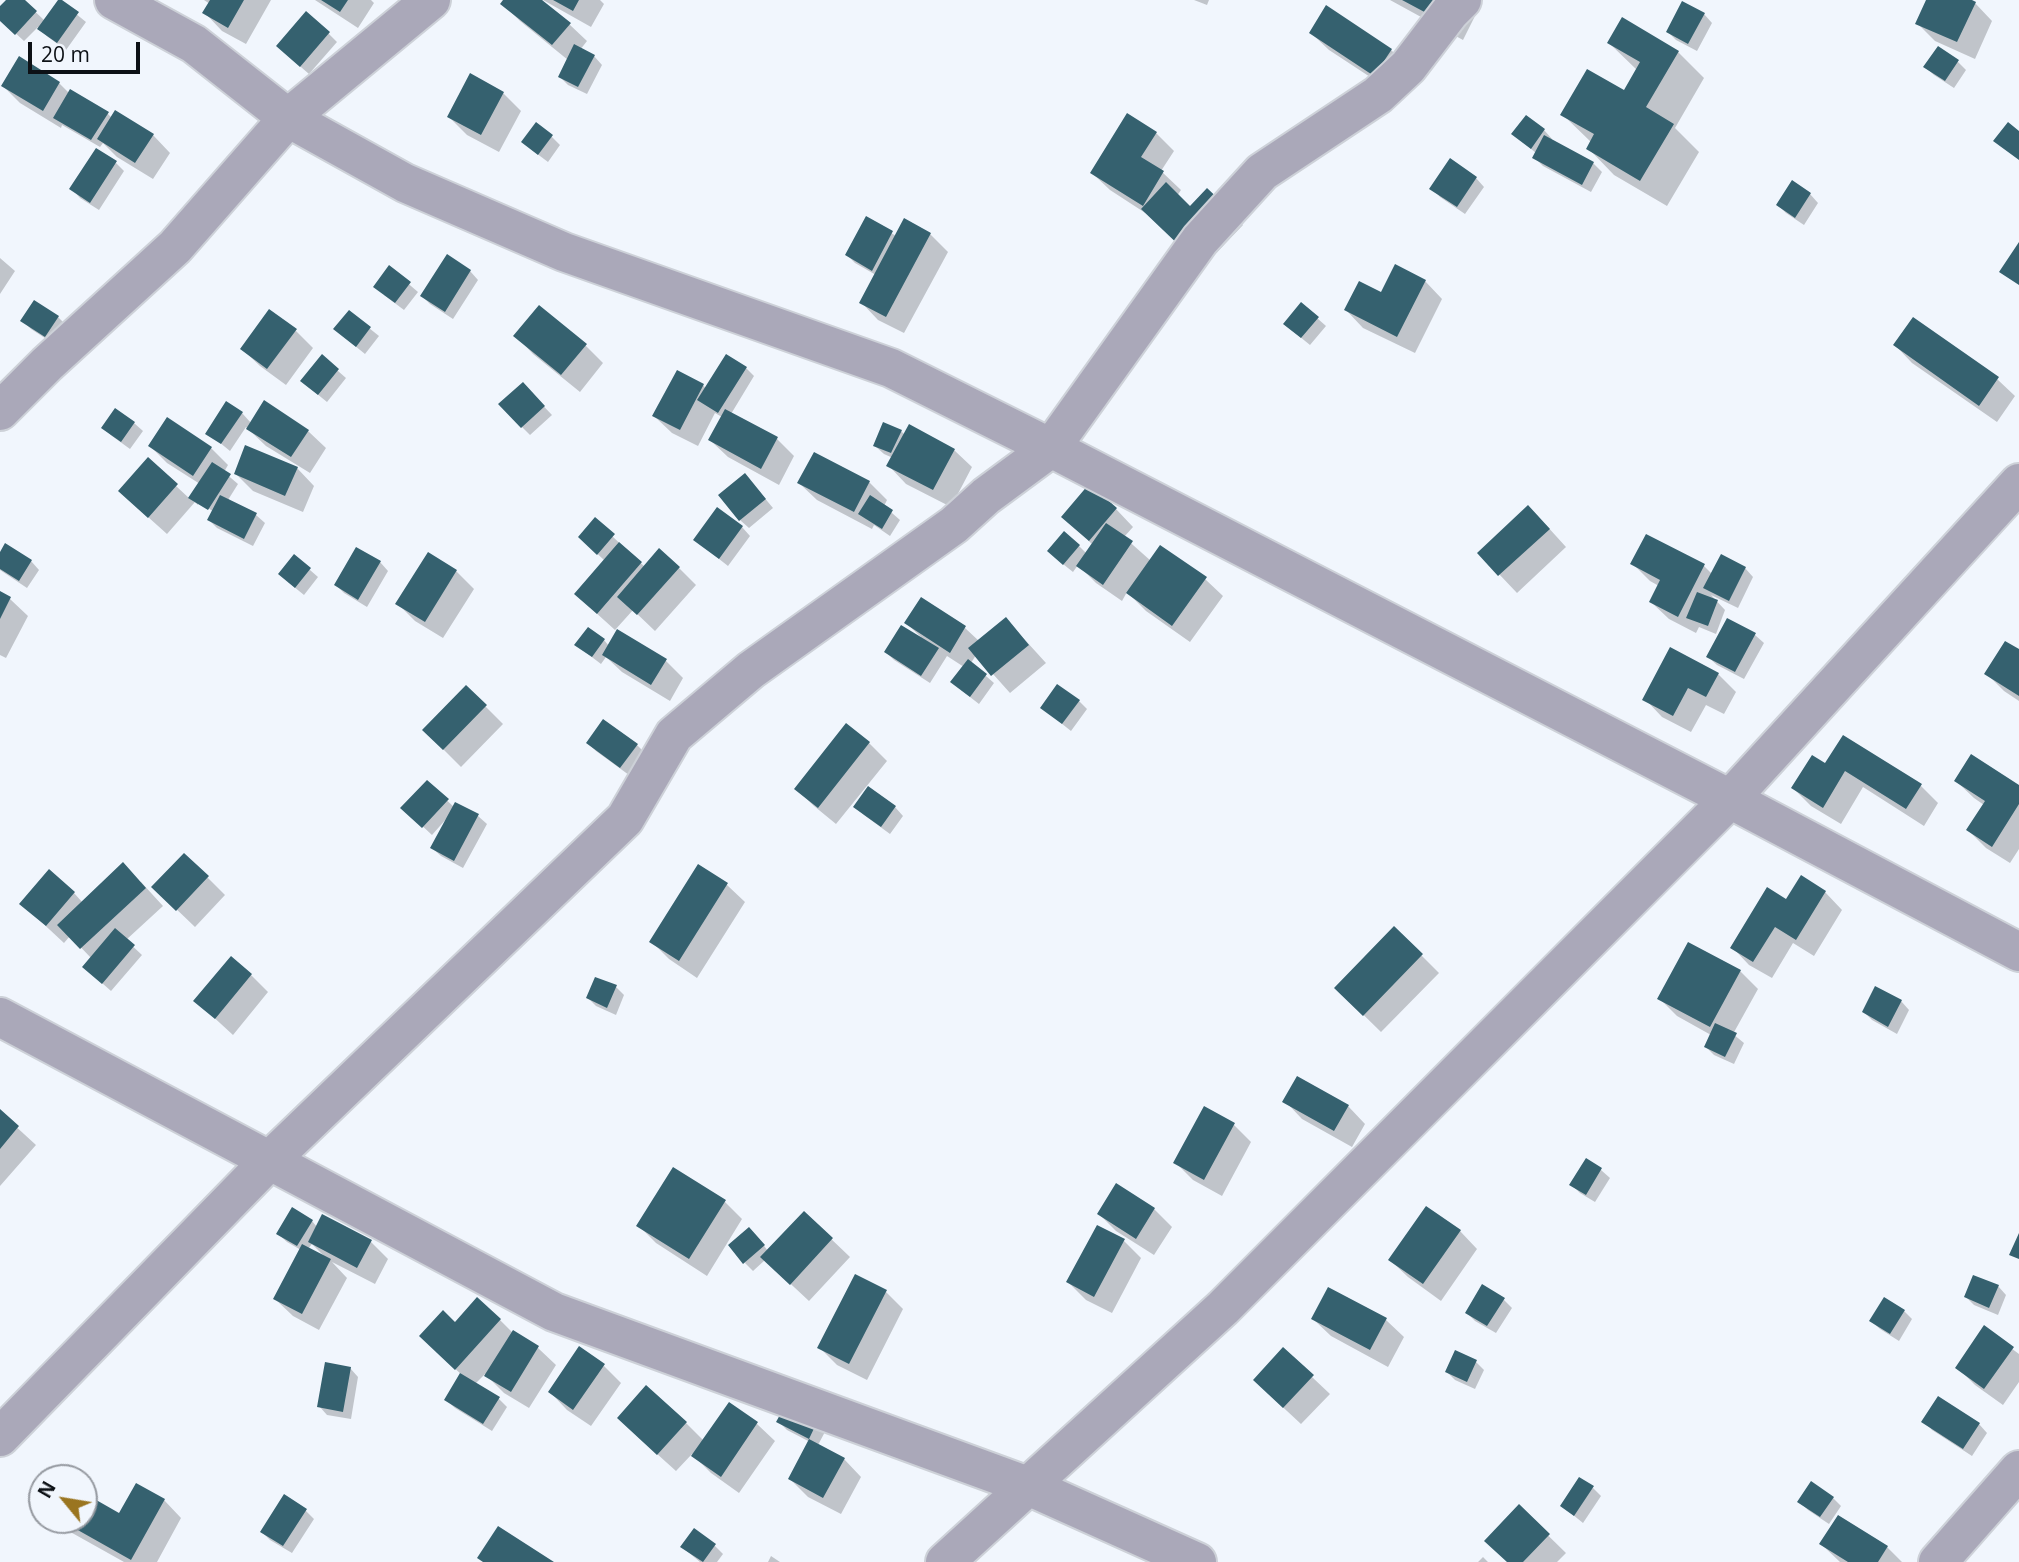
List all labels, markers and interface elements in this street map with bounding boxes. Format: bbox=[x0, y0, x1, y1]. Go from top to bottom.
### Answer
scale bar bbox=[32, 28, 144, 72]
text: 20 m bbox=[41, 40, 90, 68]
north arrow bbox=[28, 1464, 98, 1534]
text: N bbox=[31, 1476, 62, 1503]

